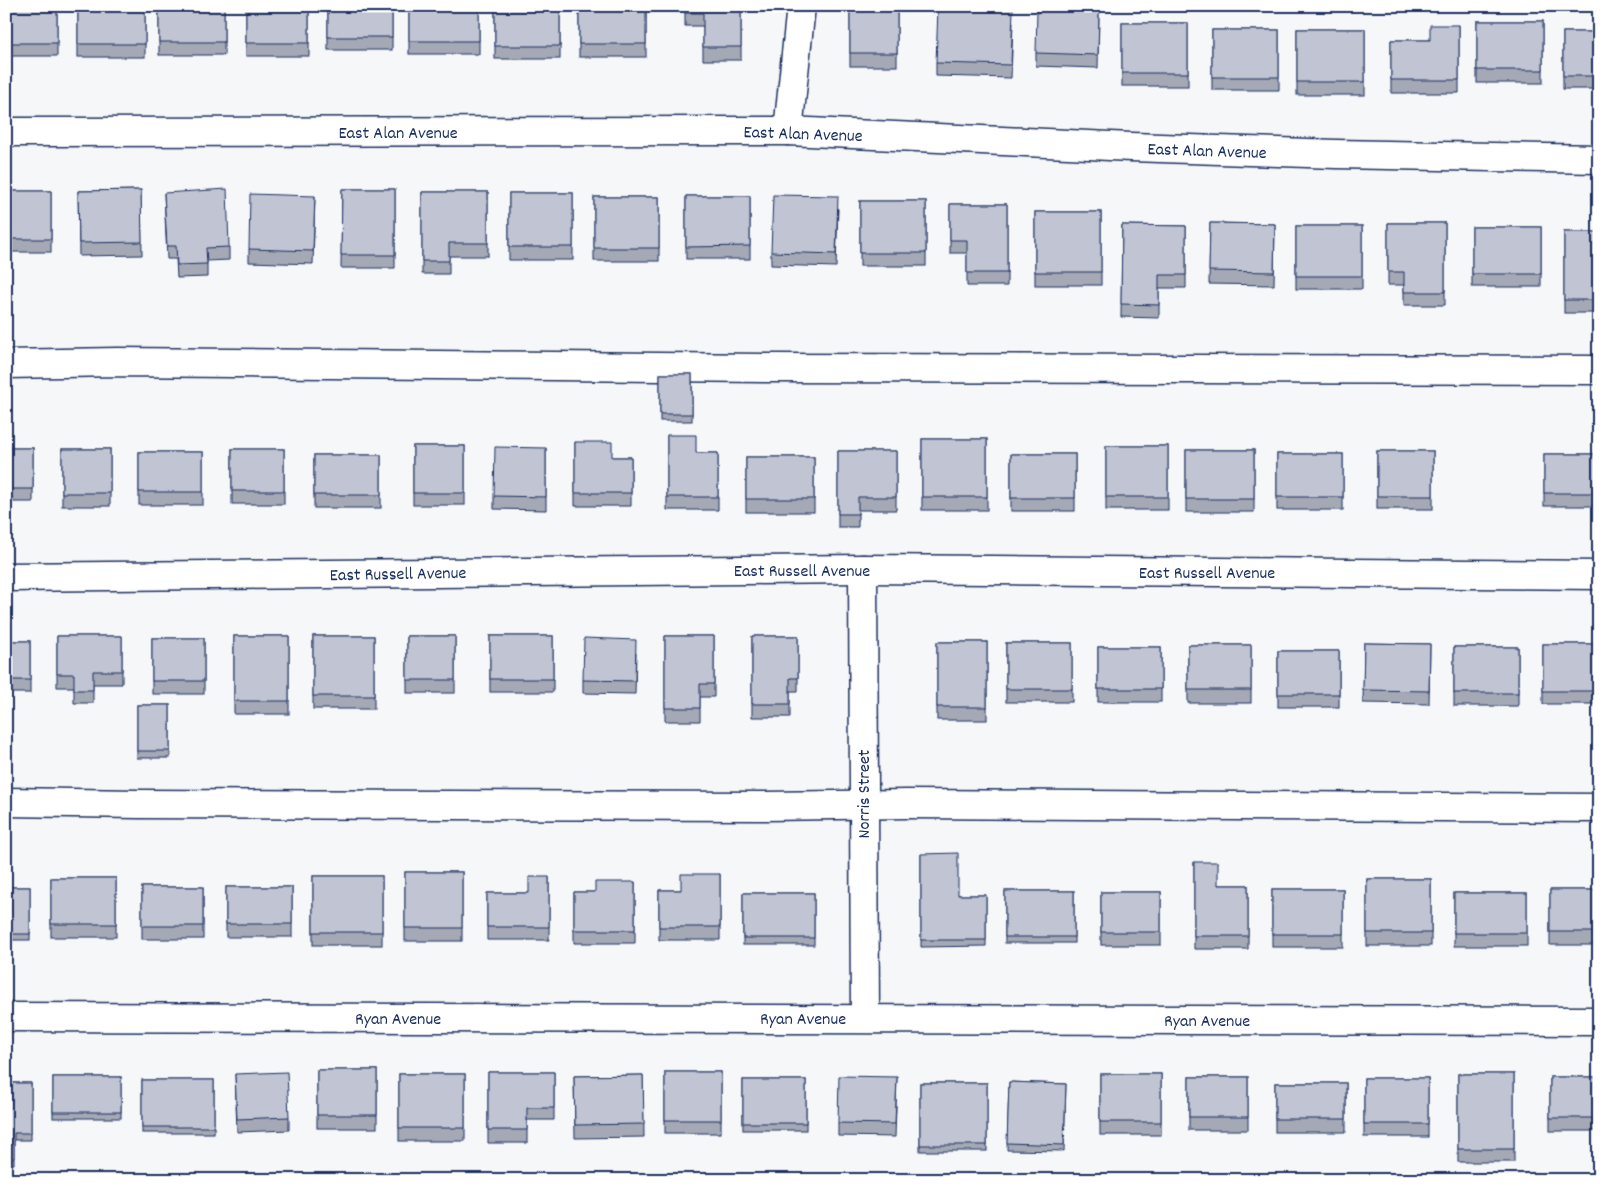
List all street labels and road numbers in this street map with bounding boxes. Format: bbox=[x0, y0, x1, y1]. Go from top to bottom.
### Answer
street label: East Alan Avenue bbox=[743, 121, 863, 150]
street label: East Alan Avenue bbox=[338, 122, 458, 147]
street label: East Alan Avenue bbox=[1147, 138, 1267, 167]
street label: East Russell Avenue bbox=[734, 560, 870, 585]
street label: East Russell Avenue bbox=[330, 562, 467, 589]
street label: East Russell Avenue bbox=[1139, 562, 1275, 587]
street label: Norris Street bbox=[853, 749, 878, 839]
street label: Ryan Avenue bbox=[355, 1008, 441, 1033]
street label: Ryan Avenue bbox=[760, 1008, 846, 1033]
street label: Ryan Avenue bbox=[1164, 1010, 1250, 1035]

